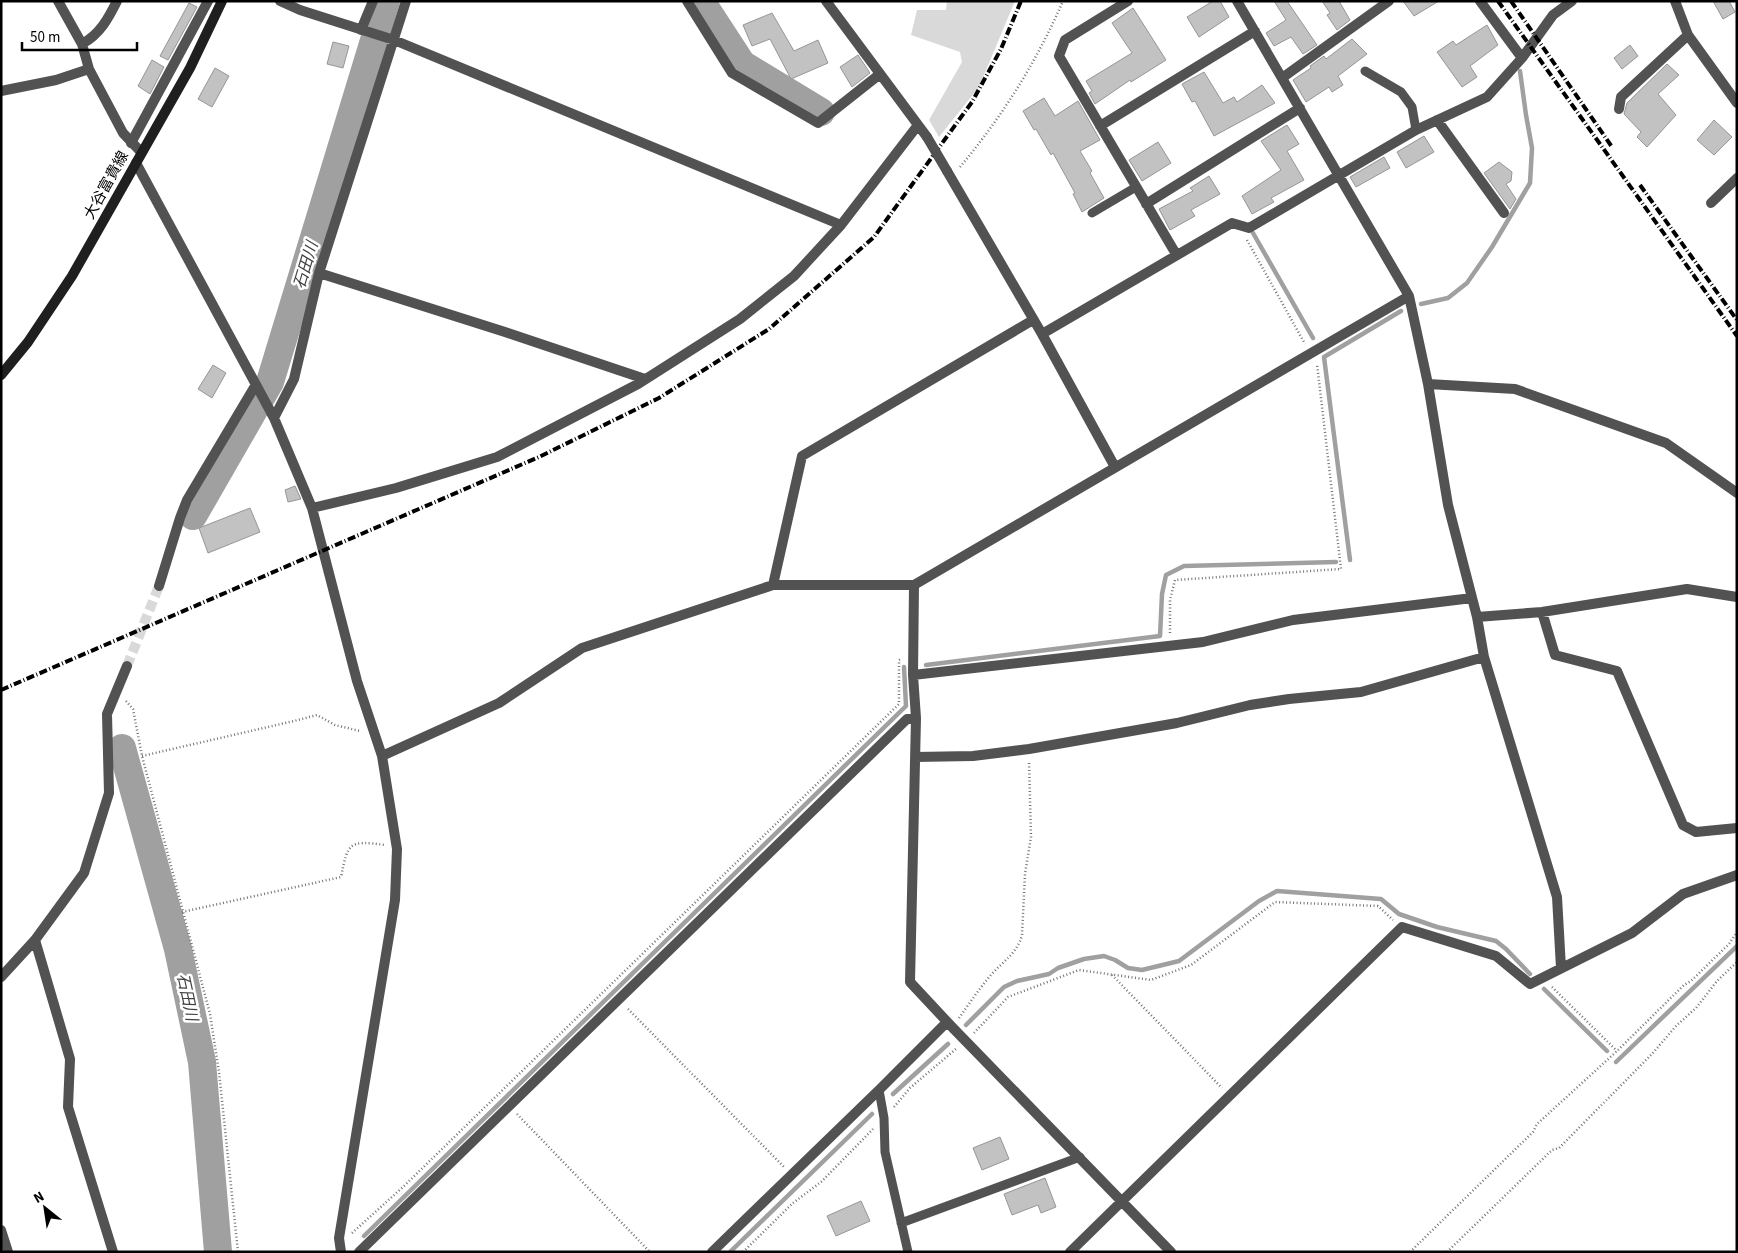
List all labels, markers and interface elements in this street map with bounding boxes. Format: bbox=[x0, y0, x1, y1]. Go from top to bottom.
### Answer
scale bar bbox=[22, 20, 138, 52]
text: 50 m bbox=[30, 27, 60, 48]
street label: 大谷富貴線 bbox=[79, 147, 134, 223]
water label: 石田川 bbox=[288, 237, 324, 291]
water label: 石田川 bbox=[171, 971, 203, 1025]
north arrow bbox=[20, 1183, 70, 1233]
text: N bbox=[30, 1187, 48, 1209]

